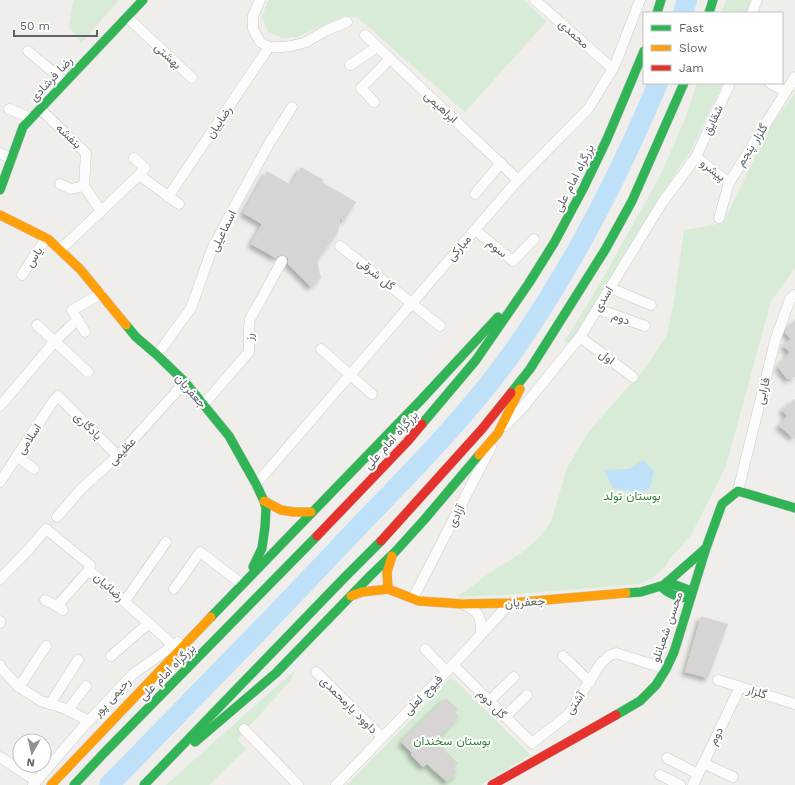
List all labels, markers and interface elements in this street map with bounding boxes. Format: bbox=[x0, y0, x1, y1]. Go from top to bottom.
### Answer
scale bar bbox=[14, 12, 97, 38]
legend bbox=[643, 12, 783, 84]
street label: محمدی bbox=[555, 17, 592, 52]
text: 50 m bbox=[20, 19, 50, 33]
text: Fast bbox=[679, 21, 704, 35]
street label: بهشتی bbox=[151, 40, 184, 73]
text: Slow bbox=[679, 41, 707, 55]
street label: رضا فرشادی bbox=[27, 54, 76, 105]
text: Jam bbox=[679, 61, 704, 75]
street label: ابراهیمی bbox=[421, 88, 461, 127]
street label: رضاییان bbox=[203, 103, 236, 141]
street label: شقایق bbox=[700, 103, 727, 138]
street label: بنفشه bbox=[53, 121, 85, 151]
street label: گلزار پنجم bbox=[733, 121, 771, 169]
street label: بزرگراه امام علی bbox=[551, 142, 598, 215]
street label: پیشرو bbox=[697, 156, 729, 185]
street label: اسماعیلی bbox=[207, 208, 240, 254]
street label: مبارکی bbox=[444, 232, 475, 264]
street label: سوم bbox=[483, 236, 510, 261]
street label: یاس bbox=[22, 244, 47, 270]
street label: گل شرقی bbox=[354, 255, 398, 294]
street label: اسدی bbox=[590, 284, 617, 315]
street label: دوم bbox=[610, 308, 632, 329]
street label: رز bbox=[242, 333, 257, 342]
street label: اول bbox=[596, 347, 618, 368]
street label: جعفریان bbox=[172, 371, 210, 412]
street label: فارابی bbox=[753, 376, 774, 406]
street label: بزرگراه امام علی bbox=[361, 408, 422, 473]
street label: یادگاری bbox=[70, 409, 105, 444]
street label: اسلامی bbox=[14, 421, 45, 458]
street label: عظیمی bbox=[105, 434, 140, 469]
park label: بوستان تولد bbox=[603, 489, 661, 504]
street label: آزادی bbox=[445, 501, 469, 530]
street label: رضائیان bbox=[90, 570, 127, 605]
street label: محسن شعبانلو bbox=[648, 590, 687, 664]
street label: جعفریان bbox=[504, 594, 546, 611]
street label: بزرگراه امام علی bbox=[136, 641, 199, 704]
street label: فیوج لعلی bbox=[401, 672, 447, 719]
street label: داوود یارمحمدی bbox=[317, 673, 381, 737]
street label: رحیمی پور bbox=[90, 675, 134, 721]
street label: گلزار bbox=[744, 682, 769, 703]
street label: گل دوم bbox=[474, 686, 510, 722]
street label: آشتی bbox=[562, 688, 589, 718]
street label: دوم bbox=[706, 725, 727, 748]
north arrow bbox=[12, 733, 52, 773]
park label: بوستان سخندان bbox=[413, 734, 491, 749]
text: N bbox=[26, 755, 36, 769]

